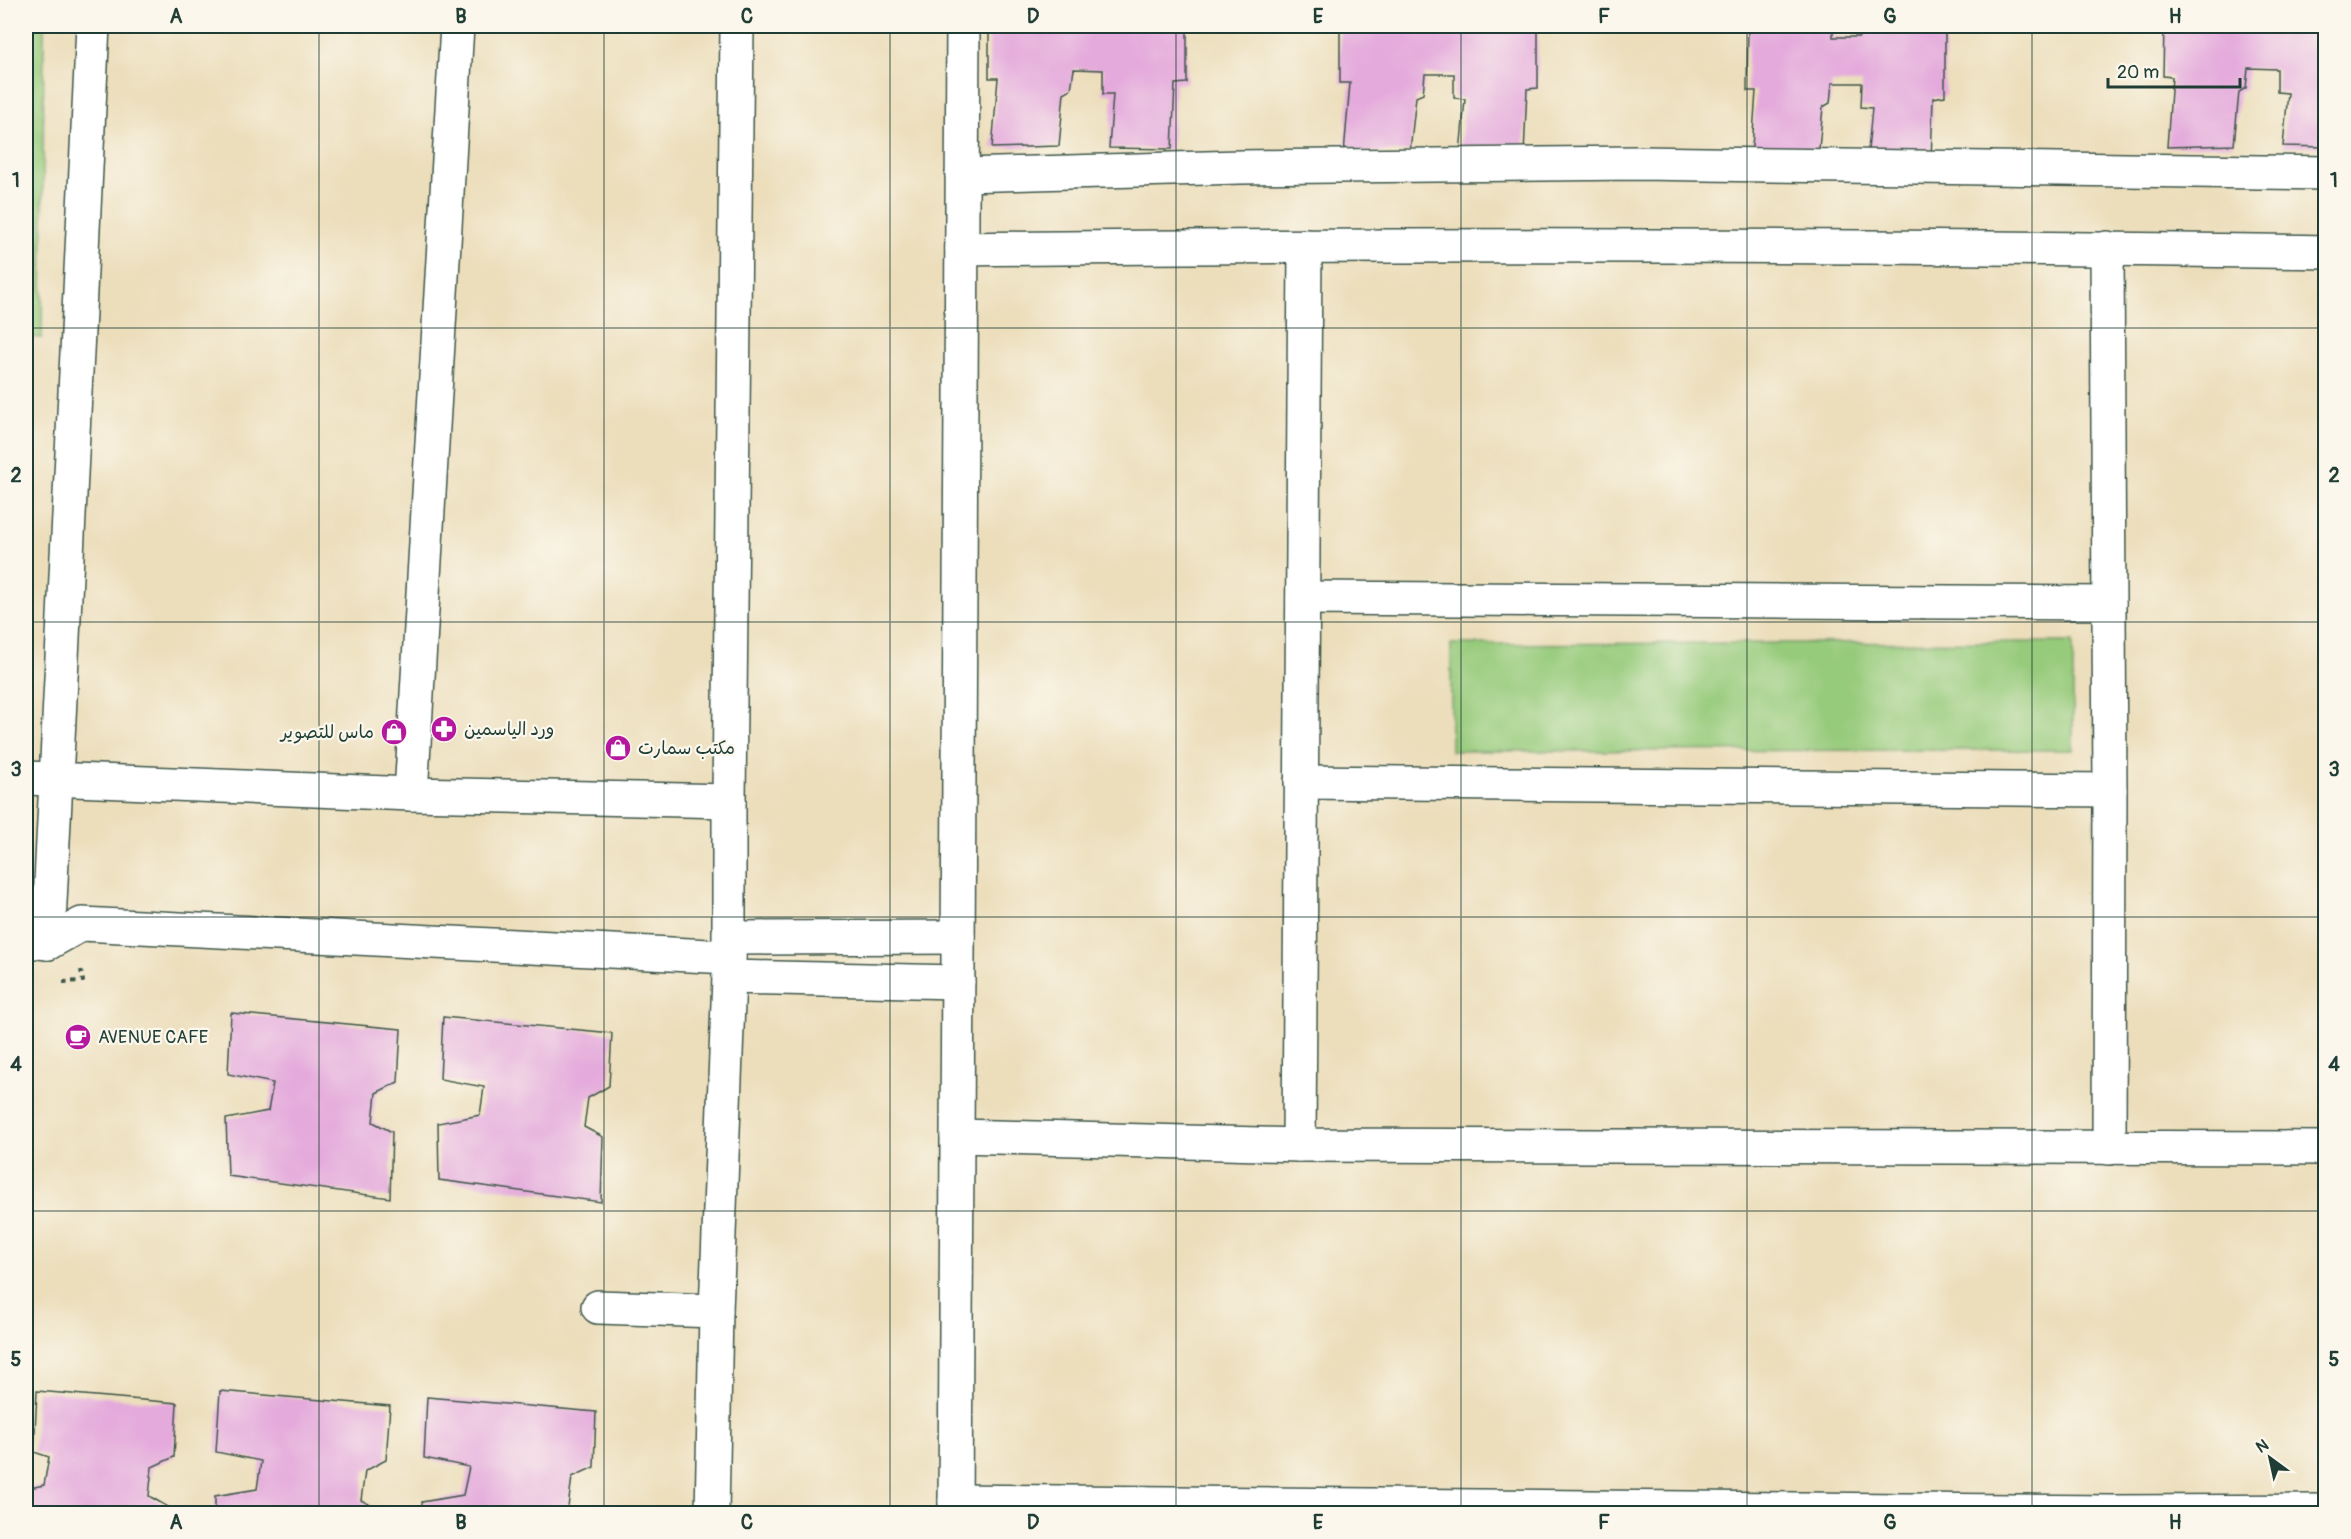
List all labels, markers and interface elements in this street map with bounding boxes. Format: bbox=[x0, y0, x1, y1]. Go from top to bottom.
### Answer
text: A bbox=[170, 4, 183, 29]
text: B bbox=[455, 4, 467, 29]
text: C bbox=[741, 4, 753, 29]
text: D bbox=[1027, 4, 1040, 29]
text: E bbox=[1313, 4, 1324, 29]
text: F bbox=[1598, 4, 1610, 29]
text: G bbox=[1883, 4, 1897, 29]
text: H bbox=[2169, 4, 2182, 29]
scale bar bbox=[2108, 51, 2240, 89]
text: 20 m bbox=[2117, 61, 2159, 84]
text: 1 bbox=[12, 168, 20, 193]
text: 1 bbox=[2330, 168, 2338, 193]
text: 2 bbox=[10, 463, 22, 488]
text: 2 bbox=[2328, 463, 2340, 488]
pharmacy icon: ورد الياسمين bbox=[429, 714, 459, 744]
shop icon: ماس للتصوير bbox=[379, 717, 409, 747]
place label: ورد الياسمين bbox=[464, 718, 554, 741]
place label: ماس للتصوير bbox=[279, 721, 374, 744]
shop icon: مكتب سمارت bbox=[603, 733, 633, 763]
place label: مكتب سمارت bbox=[638, 737, 735, 760]
text: 3 bbox=[10, 757, 22, 782]
text: 3 bbox=[2328, 757, 2340, 782]
cafe icon: AVENUE CAFE bbox=[63, 1022, 93, 1052]
place label: AVENUE CAFE bbox=[98, 1026, 208, 1049]
text: 4 bbox=[10, 1052, 22, 1077]
text: 4 bbox=[2328, 1052, 2340, 1077]
text: 5 bbox=[11, 1347, 22, 1372]
text: 5 bbox=[2329, 1347, 2340, 1372]
north arrow bbox=[2240, 1428, 2300, 1488]
text: N bbox=[2252, 1435, 2273, 1458]
text: A bbox=[170, 1510, 183, 1535]
text: B bbox=[455, 1510, 467, 1535]
text: C bbox=[741, 1510, 753, 1535]
text: D bbox=[1027, 1510, 1040, 1535]
text: E bbox=[1313, 1510, 1324, 1535]
text: F bbox=[1598, 1510, 1610, 1535]
text: G bbox=[1883, 1510, 1897, 1535]
text: H bbox=[2169, 1510, 2182, 1535]

